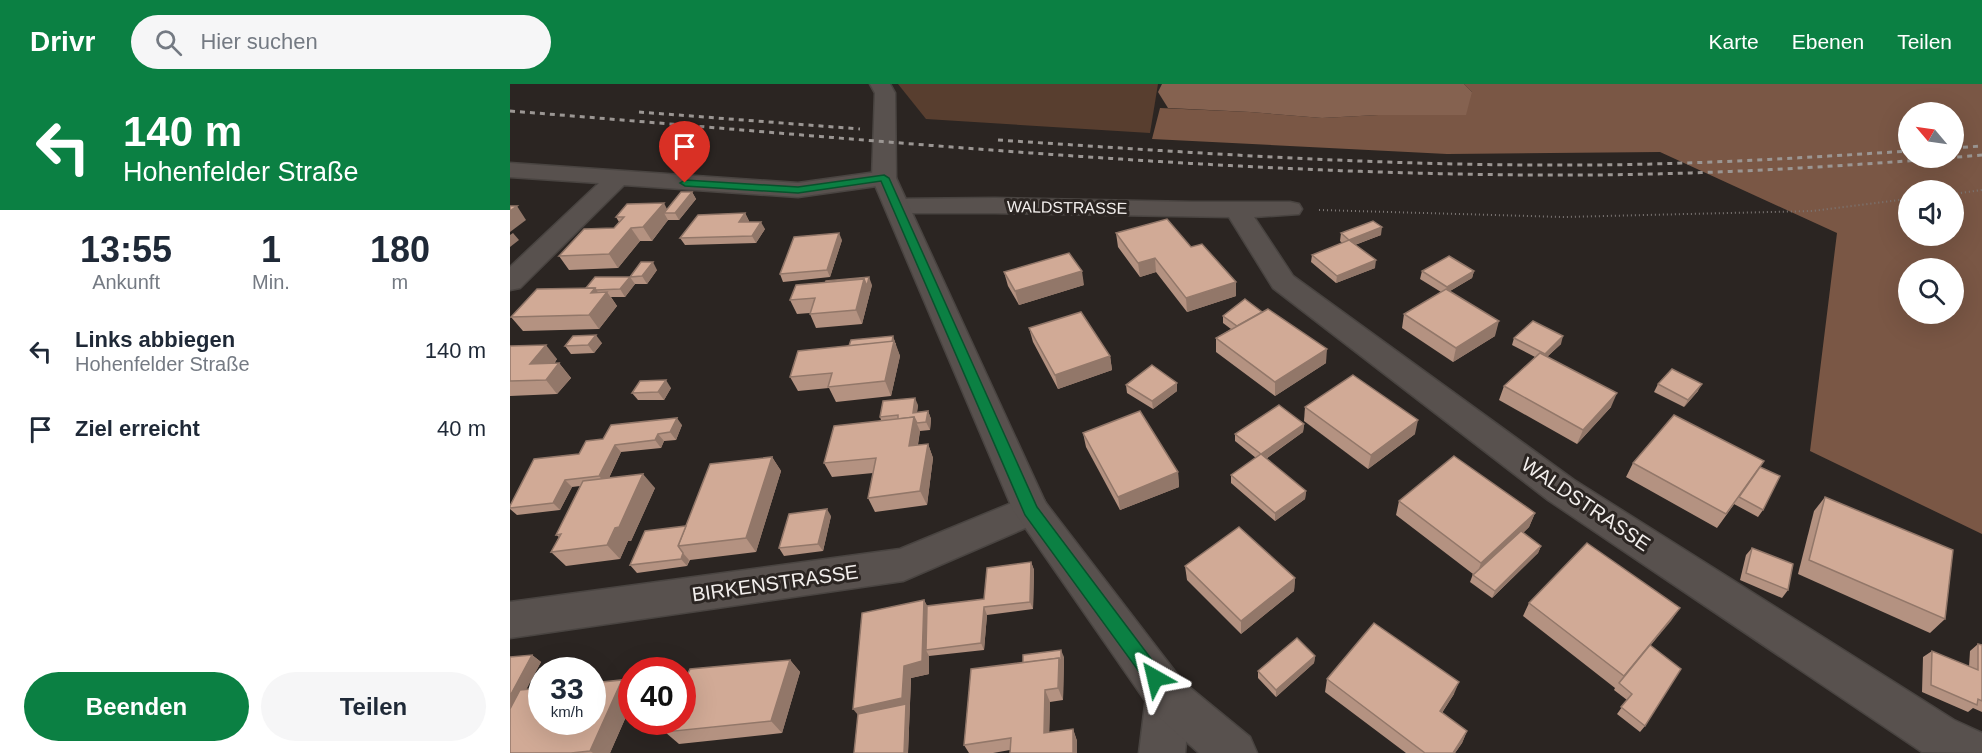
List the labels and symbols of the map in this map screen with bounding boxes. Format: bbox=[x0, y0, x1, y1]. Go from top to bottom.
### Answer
north arrow bbox=[1898, 102, 1964, 168]
pin bbox=[659, 121, 710, 183]
street label: WALDSTRASSE bbox=[1007, 198, 1127, 217]
street label: WALDSTRASSE bbox=[1518, 453, 1654, 555]
street label: BIRKENSTRASSE bbox=[690, 560, 860, 606]
position arrow bbox=[1123, 646, 1187, 710]
speed limit sign: 40 bbox=[618, 657, 696, 735]

